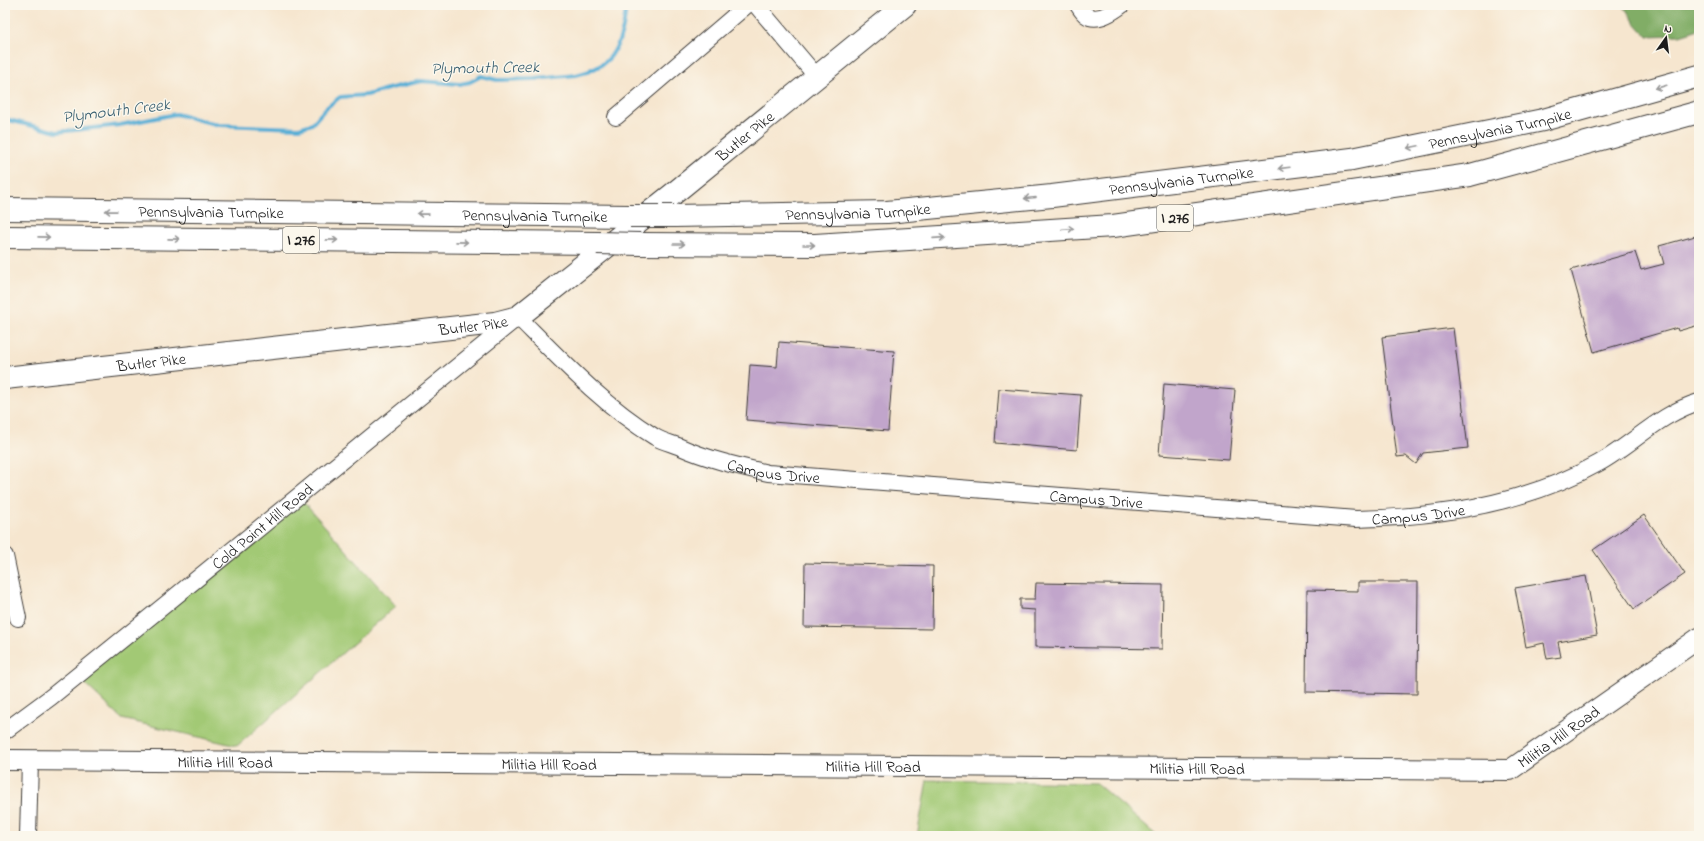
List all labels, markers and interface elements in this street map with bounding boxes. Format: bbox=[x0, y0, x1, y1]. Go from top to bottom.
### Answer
north arrow bbox=[1646, 18, 1686, 58]
text: N bbox=[1663, 21, 1674, 38]
water label: Plymouth Creek bbox=[431, 55, 541, 83]
one-way arrow bbox=[1655, 84, 1668, 91]
water label: Plymouth Creek bbox=[61, 92, 173, 131]
street label: Pennsylvania Turnpike bbox=[1427, 102, 1575, 157]
street label: Butler Pike bbox=[711, 106, 781, 169]
one-way arrow bbox=[1407, 143, 1420, 151]
street label: Pennsylvania Turnpike bbox=[1108, 161, 1256, 203]
one-way arrow bbox=[1278, 164, 1291, 171]
one-way arrow bbox=[1024, 195, 1037, 202]
street label: Pennsylvania Turnpike bbox=[785, 198, 933, 228]
street label: Pennsylvania Turnpike bbox=[138, 200, 285, 226]
street label: Pennsylvania Turnpike bbox=[462, 204, 609, 230]
road number: I 276 bbox=[1157, 205, 1193, 231]
one-way arrow bbox=[105, 207, 118, 215]
one-way arrow bbox=[417, 210, 430, 218]
one-way arrow bbox=[1061, 226, 1074, 233]
road number: I 276 bbox=[283, 227, 319, 253]
one-way arrow bbox=[37, 233, 50, 241]
one-way arrow bbox=[932, 234, 945, 241]
one-way arrow bbox=[167, 235, 180, 243]
one-way arrow bbox=[325, 237, 338, 244]
one-way arrow bbox=[455, 238, 468, 246]
one-way arrow bbox=[672, 241, 685, 248]
one-way arrow bbox=[802, 241, 815, 249]
street label: Butler Pike bbox=[436, 310, 512, 343]
street label: Butler Pike bbox=[114, 348, 188, 380]
street label: Campus Drive bbox=[724, 454, 821, 491]
street label: Cold Point Hill Road bbox=[207, 478, 320, 576]
street label: Campus Drive bbox=[1049, 485, 1144, 516]
street label: Campus Drive bbox=[1371, 499, 1468, 532]
street label: Militia Hill Road bbox=[1513, 701, 1606, 775]
street label: Militia Hill Road bbox=[177, 751, 273, 776]
street label: Militia Hill Road bbox=[501, 753, 597, 778]
street label: Militia Hill Road bbox=[825, 755, 921, 780]
street label: Militia Hill Road bbox=[1149, 758, 1245, 782]

